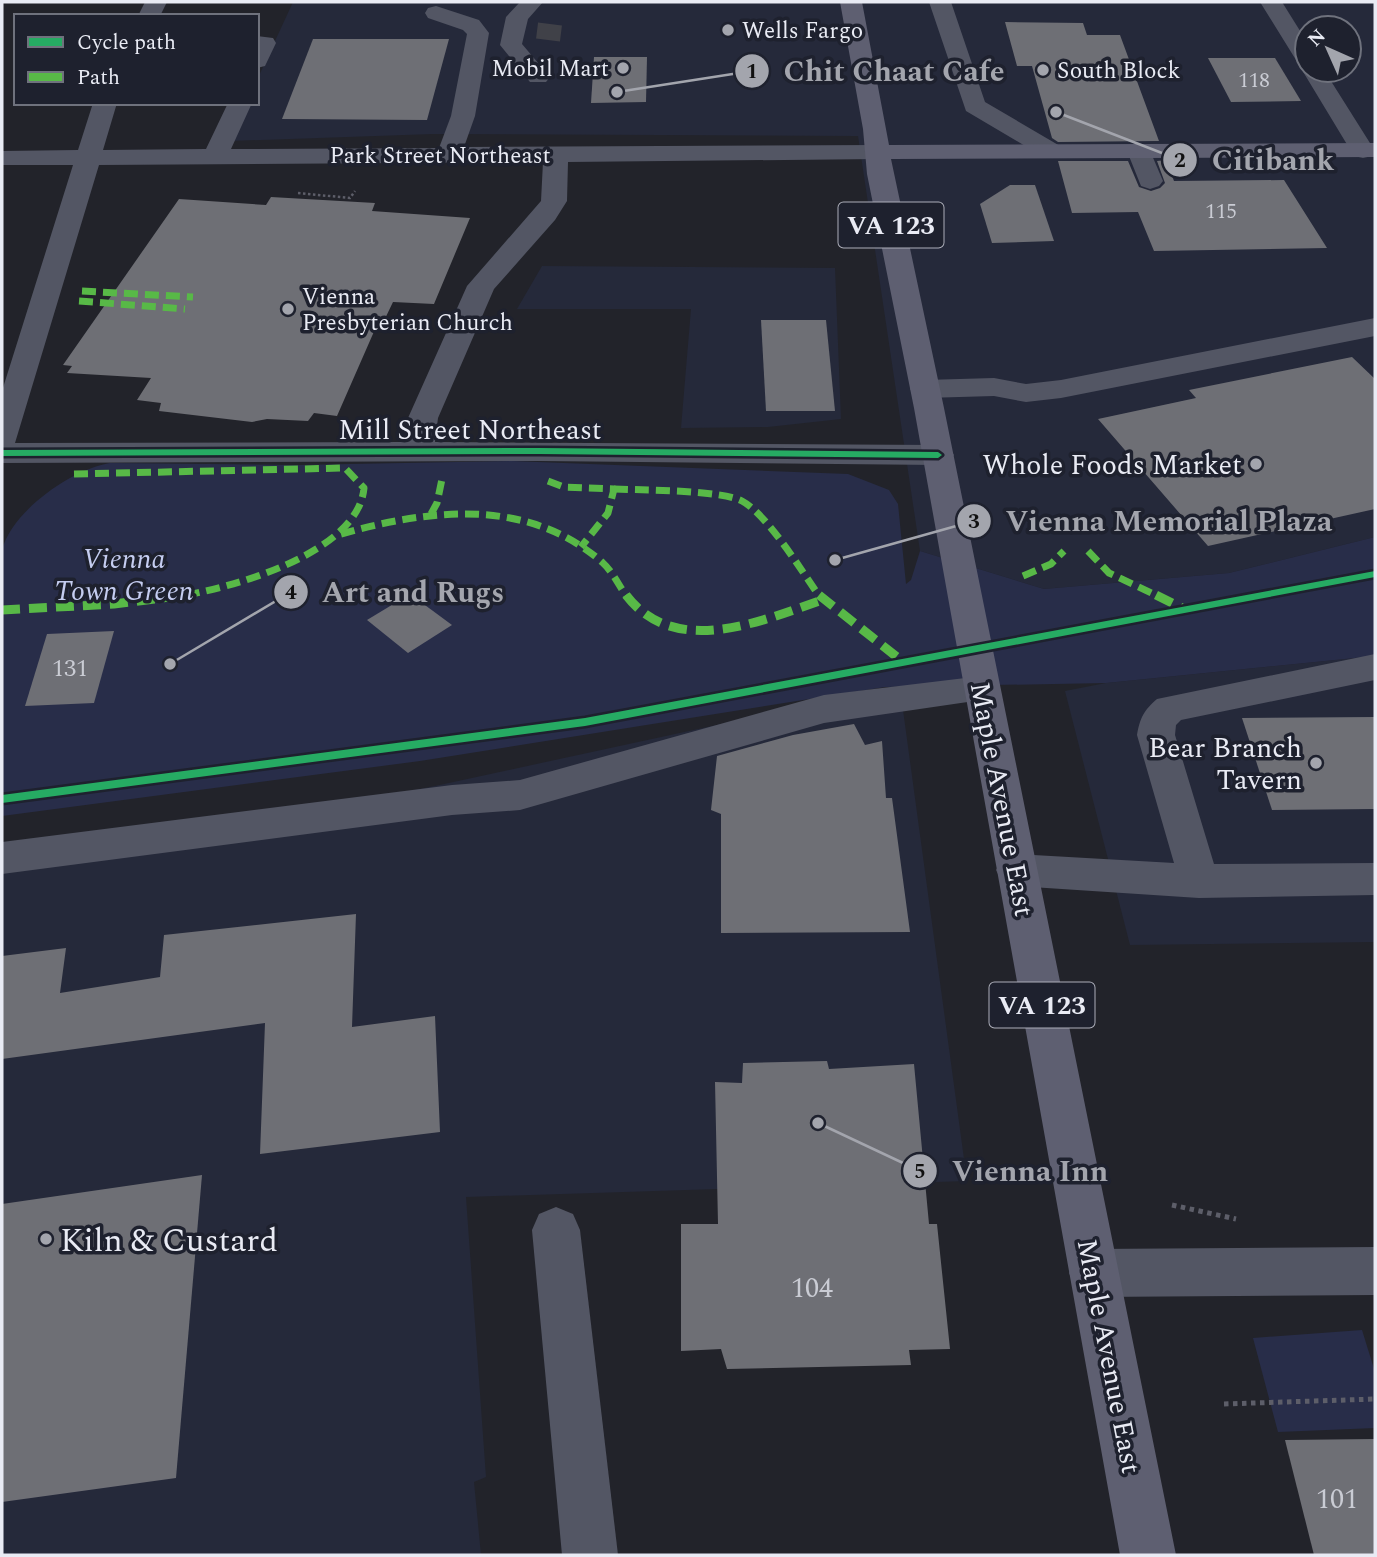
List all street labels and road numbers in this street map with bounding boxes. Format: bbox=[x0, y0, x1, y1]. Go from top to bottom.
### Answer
street label: Park Street Northeast bbox=[329, 139, 551, 174]
road number: VA 123 bbox=[838, 202, 944, 248]
street label: Mill Street Northeast bbox=[338, 409, 602, 452]
street label: Maple Avenue East bbox=[958, 678, 1045, 920]
road number: VA 123 bbox=[990, 982, 1094, 1028]
street label: Maple Avenue East bbox=[1065, 1235, 1152, 1477]

